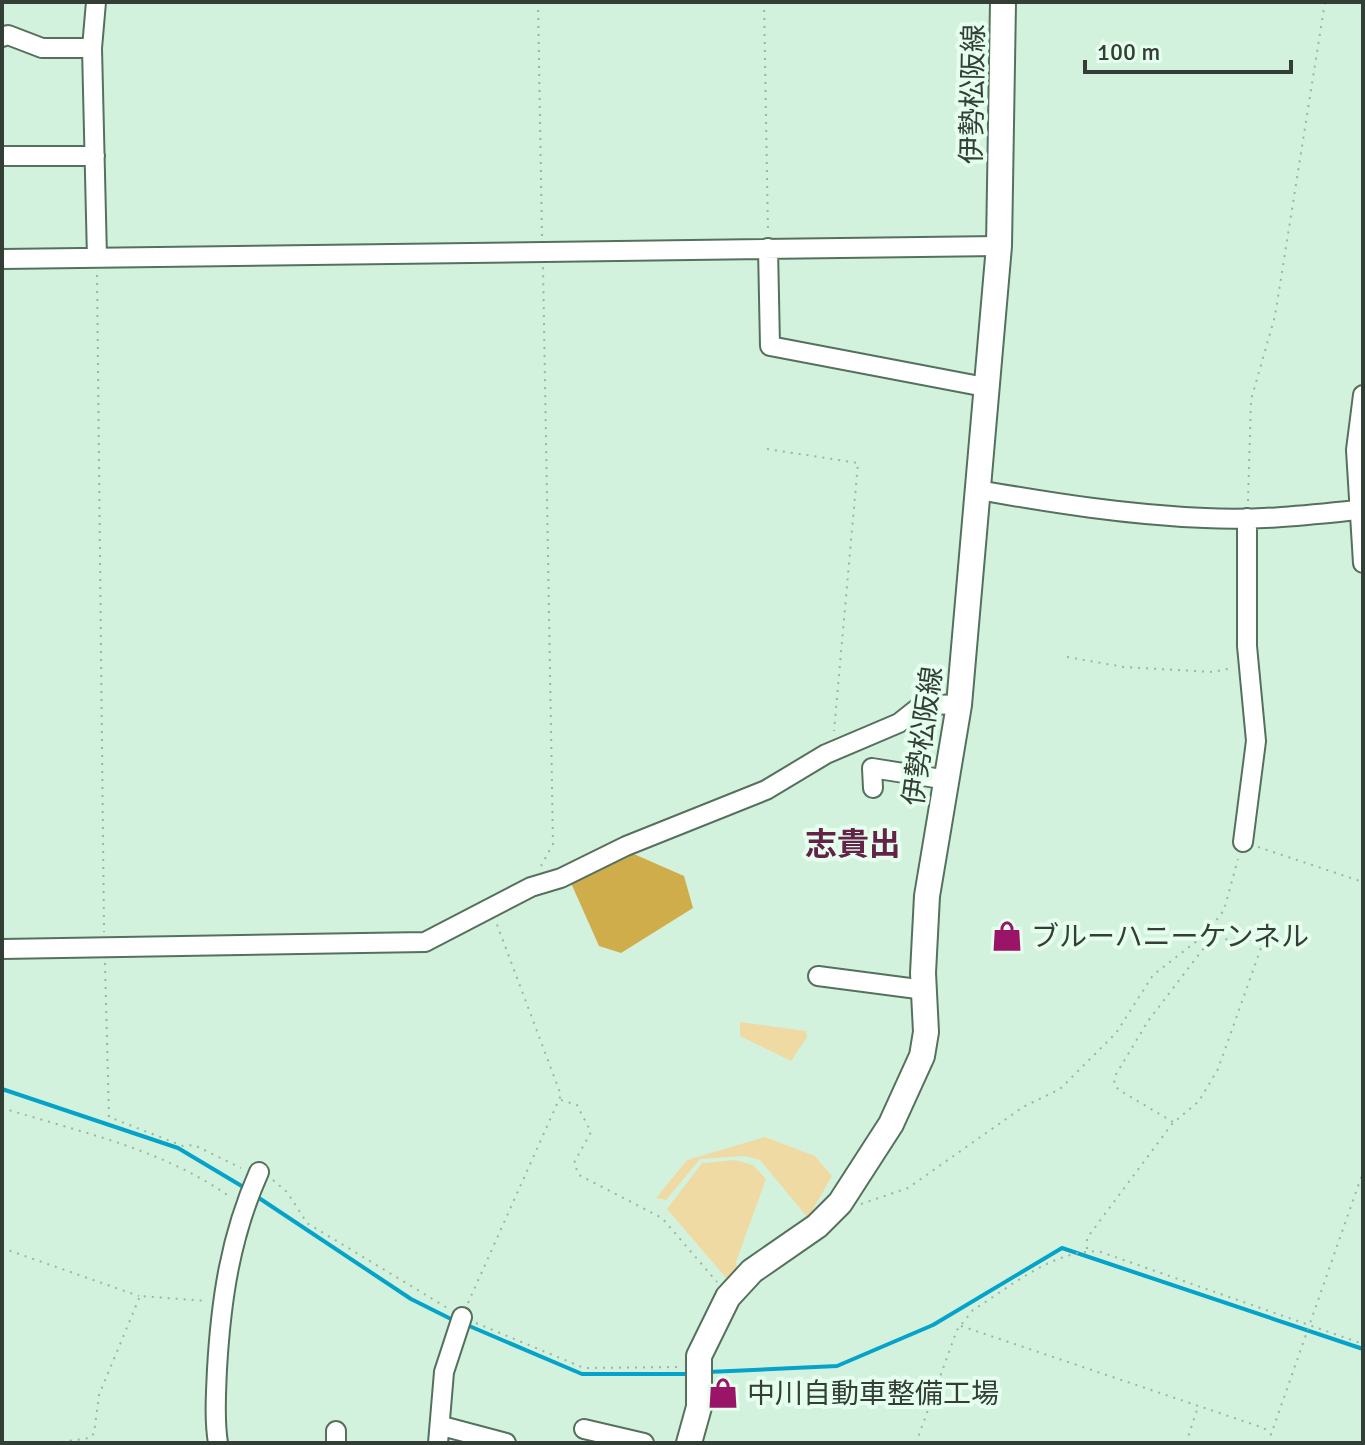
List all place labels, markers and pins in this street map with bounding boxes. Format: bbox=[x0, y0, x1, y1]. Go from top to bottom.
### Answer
shop icon: ブルーハニーケンネル bbox=[990, 919, 1024, 953]
place label: ブルーハニーケンネル bbox=[1031, 920, 1309, 954]
shop icon: 中川自動車整備工場 bbox=[706, 1376, 740, 1410]
place label: 中川自動車整備工場 bbox=[747, 1377, 999, 1411]

